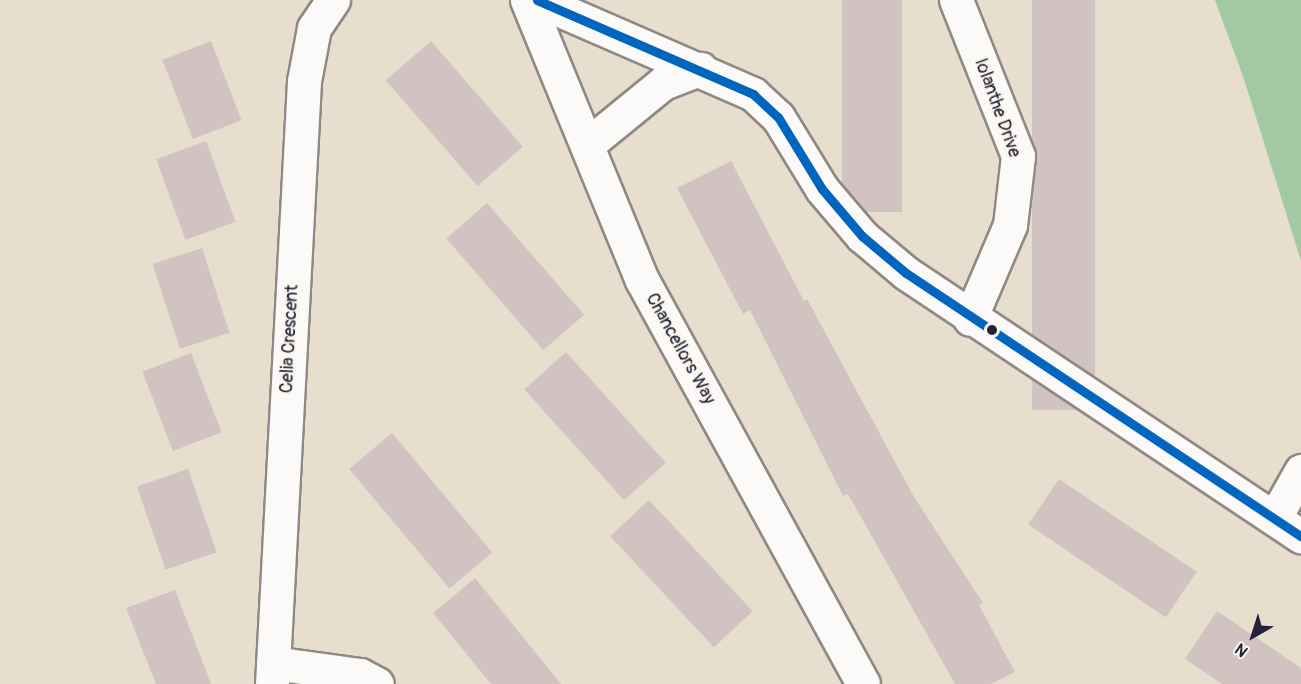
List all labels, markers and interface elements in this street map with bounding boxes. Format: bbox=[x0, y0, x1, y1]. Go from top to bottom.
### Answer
street label: Iolanthe Drive bbox=[969, 56, 1025, 160]
street label: Celia Crescent bbox=[276, 284, 304, 394]
street label: Chancellors Way bbox=[641, 290, 719, 408]
unlabelled marker bbox=[986, 324, 998, 336]
north arrow bbox=[1223, 606, 1283, 666]
text: N bbox=[1231, 639, 1252, 661]

